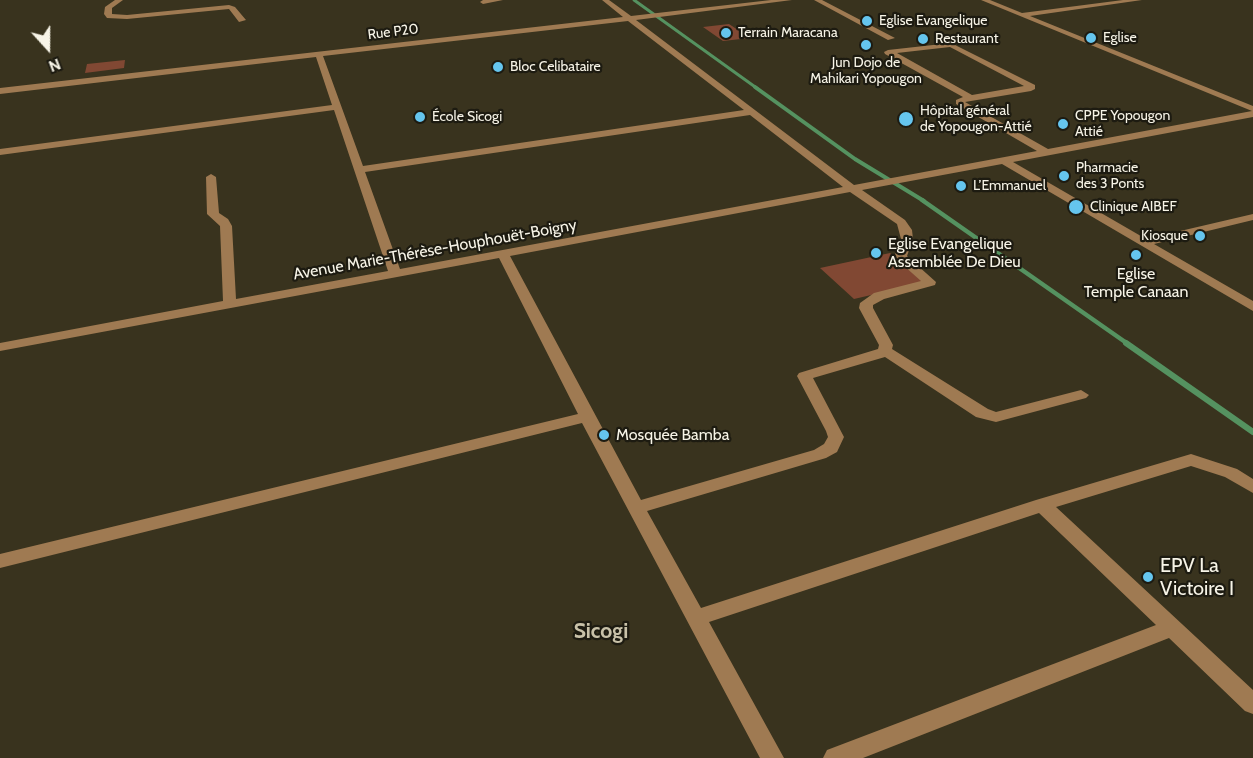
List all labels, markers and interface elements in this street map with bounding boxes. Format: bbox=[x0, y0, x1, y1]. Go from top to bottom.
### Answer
place label: Eglise Evangelique bbox=[879, 13, 988, 29]
marker: Eglise Evangelique bbox=[860, 14, 874, 28]
north arrow bbox=[18, 18, 78, 78]
street label: Rue P20 bbox=[367, 21, 419, 43]
place label: Terrain Maracana bbox=[738, 25, 838, 41]
marker: Terrain Maracana bbox=[719, 26, 733, 40]
place label: Eglise bbox=[1103, 30, 1137, 46]
place label: Restaurant bbox=[935, 31, 998, 47]
marker: Eglise bbox=[1084, 31, 1098, 45]
marker: Restaurant bbox=[916, 32, 930, 46]
marker: Jun Dojo de Mahikari Yopougon bbox=[859, 38, 873, 52]
text: N bbox=[46, 54, 63, 76]
place label: Jun Dojo de Mahikari Yopougon bbox=[810, 55, 922, 88]
place label: Bloc Celibataire bbox=[510, 59, 601, 75]
marker: Bloc Celibataire bbox=[491, 60, 505, 74]
place label: Hôpital général de Yopougon-Attié bbox=[920, 103, 1032, 136]
place label: CPPE Yopougon Attié bbox=[1075, 108, 1170, 140]
place label: École Sicogi bbox=[432, 109, 502, 125]
marker: École Sicogi bbox=[413, 110, 427, 124]
marker: Hôpital général de Yopougon-Attié bbox=[897, 110, 915, 128]
marker: CPPE Yopougon Attié bbox=[1056, 117, 1070, 131]
place label: Pharmacie des 3 Ponts bbox=[1076, 160, 1144, 192]
marker: Pharmacie des 3 Ponts bbox=[1057, 169, 1071, 183]
place label: L’Emmanuel bbox=[973, 178, 1046, 194]
marker: L’Emmanuel bbox=[954, 179, 968, 193]
marker: Clinique AIBEF bbox=[1067, 198, 1085, 216]
place label: Clinique AIBEF bbox=[1090, 199, 1177, 215]
street label: Avenue Marie-Thérèse-Houphouët-Boigny bbox=[292, 216, 578, 284]
place label: Kiosque bbox=[1141, 228, 1188, 244]
marker: Kiosque bbox=[1193, 229, 1207, 243]
place label: Eglise Evangelique Assemblée De Dieu bbox=[888, 234, 1021, 272]
marker: Eglise Evangelique Assemblée De Dieu bbox=[869, 246, 883, 260]
marker: Eglise Temple Canaan bbox=[1129, 248, 1143, 262]
place label: Eglise Temple Canaan bbox=[1084, 264, 1188, 302]
place label: Mosquée Bamba bbox=[616, 425, 729, 445]
marker: Mosquée Bamba bbox=[597, 428, 611, 442]
place label: EPV La Victoire I bbox=[1160, 554, 1234, 601]
marker: EPV La Victoire I bbox=[1141, 570, 1155, 584]
district label: Sicogi bbox=[574, 619, 628, 645]

